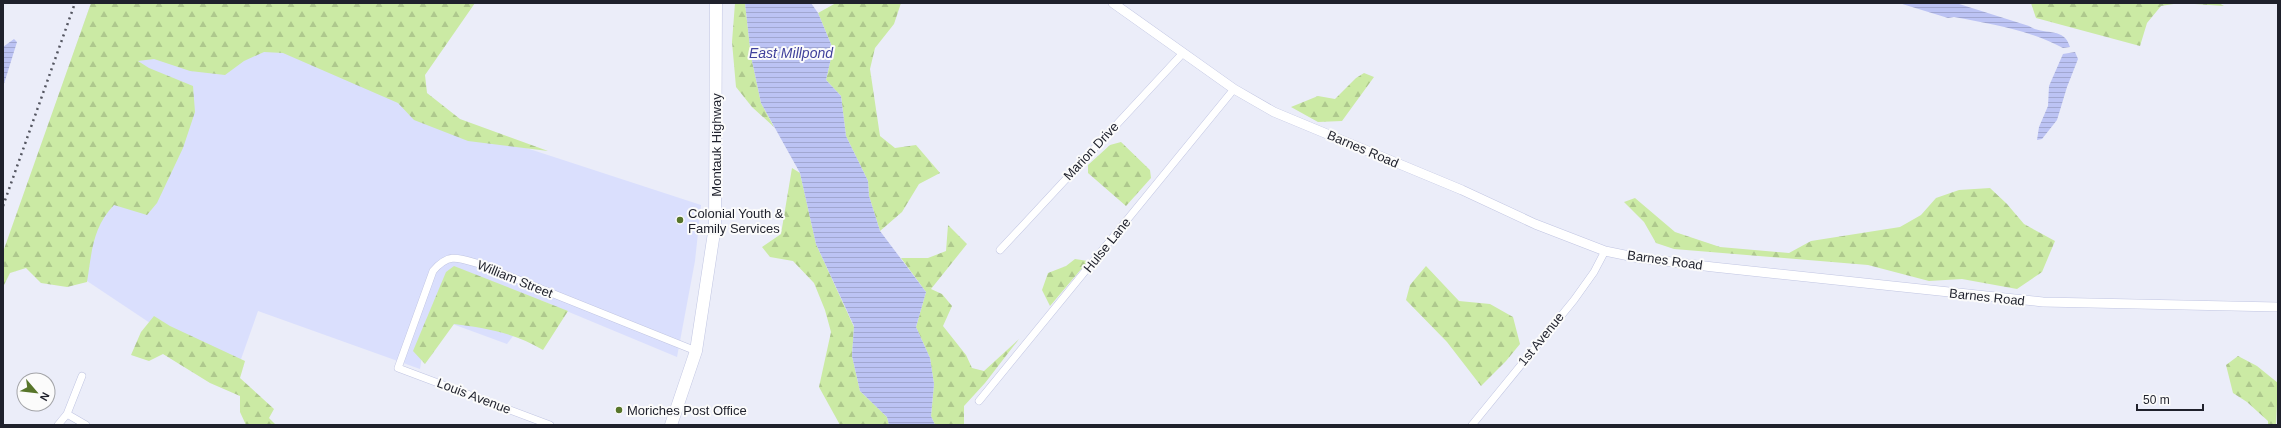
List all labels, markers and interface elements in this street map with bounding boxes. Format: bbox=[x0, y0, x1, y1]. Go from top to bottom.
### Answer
water label: East Millpond bbox=[749, 45, 834, 61]
street label: Montauk Highway bbox=[709, 93, 724, 197]
street label: Marion Drive bbox=[1060, 119, 1122, 183]
street label: Barnes Road bbox=[1325, 127, 1401, 171]
place label: Colonial Youth & Family Services bbox=[688, 206, 784, 236]
marker: Colonial Youth & Family Services bbox=[675, 215, 685, 225]
street label: Hulse Lane bbox=[1080, 215, 1134, 275]
street label: Barnes Road bbox=[1626, 247, 1704, 273]
street label: William Street bbox=[475, 257, 555, 301]
street label: Barnes Road bbox=[1948, 286, 2026, 308]
street label: 1st Avenue bbox=[1515, 309, 1567, 369]
north arrow bbox=[16, 372, 56, 412]
street label: Louis Avenue bbox=[435, 375, 513, 417]
scale bar bbox=[2137, 386, 2203, 412]
text: N bbox=[38, 390, 52, 403]
text: 50 m bbox=[2143, 393, 2170, 407]
place label: Moriches Post Office bbox=[627, 403, 747, 418]
marker: Moriches Post Office bbox=[614, 405, 624, 415]

